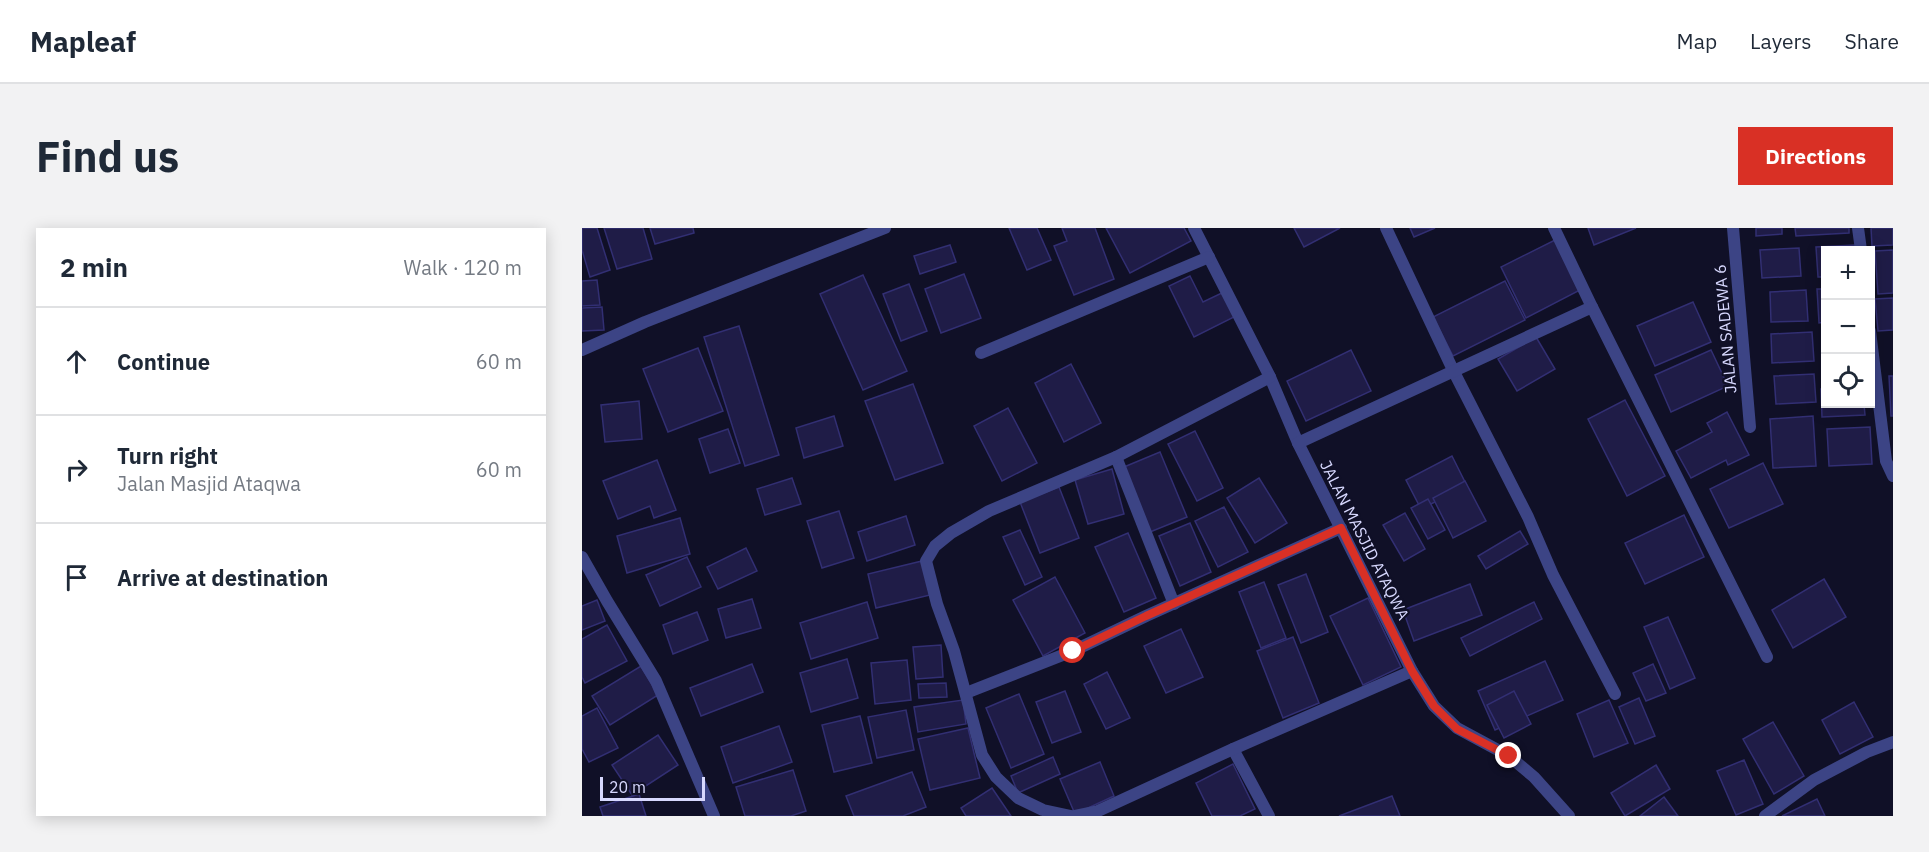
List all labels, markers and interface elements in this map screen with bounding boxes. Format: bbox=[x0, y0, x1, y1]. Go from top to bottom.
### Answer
text: Mapleaf bbox=[30, 23, 136, 60]
text: Map bbox=[1677, 27, 1717, 55]
text: Layers bbox=[1750, 27, 1812, 55]
text: Share bbox=[1845, 27, 1899, 55]
button: Directions bbox=[1738, 127, 1893, 185]
text: Find us bbox=[36, 129, 179, 184]
map controls bbox=[1821, 246, 1875, 408]
button: + bbox=[1821, 246, 1875, 300]
text: 2 min bbox=[60, 250, 128, 284]
text: Walk · 120 m bbox=[404, 254, 522, 281]
street label: JALAN SADEWA 6 bbox=[1709, 264, 1741, 394]
button: − bbox=[1821, 300, 1875, 354]
icon: ahead bbox=[60, 345, 93, 378]
text: Continue bbox=[117, 347, 210, 376]
text: 60 m bbox=[476, 348, 522, 375]
button: locate bbox=[1821, 354, 1875, 408]
text: Turn right bbox=[117, 441, 218, 470]
icon: right bbox=[60, 453, 93, 486]
text: 60 m bbox=[476, 456, 522, 483]
street label: JALAN MASJID ATAQWA bbox=[1316, 457, 1414, 623]
text: Jalan Masjid Ataqwa bbox=[117, 470, 301, 497]
icon: arrive bbox=[60, 561, 93, 594]
text: Arrive at destination bbox=[117, 563, 328, 592]
route start bbox=[1059, 637, 1085, 663]
route end bbox=[1495, 742, 1521, 768]
scale bar bbox=[600, 774, 705, 802]
text: 20 m bbox=[609, 777, 646, 797]

